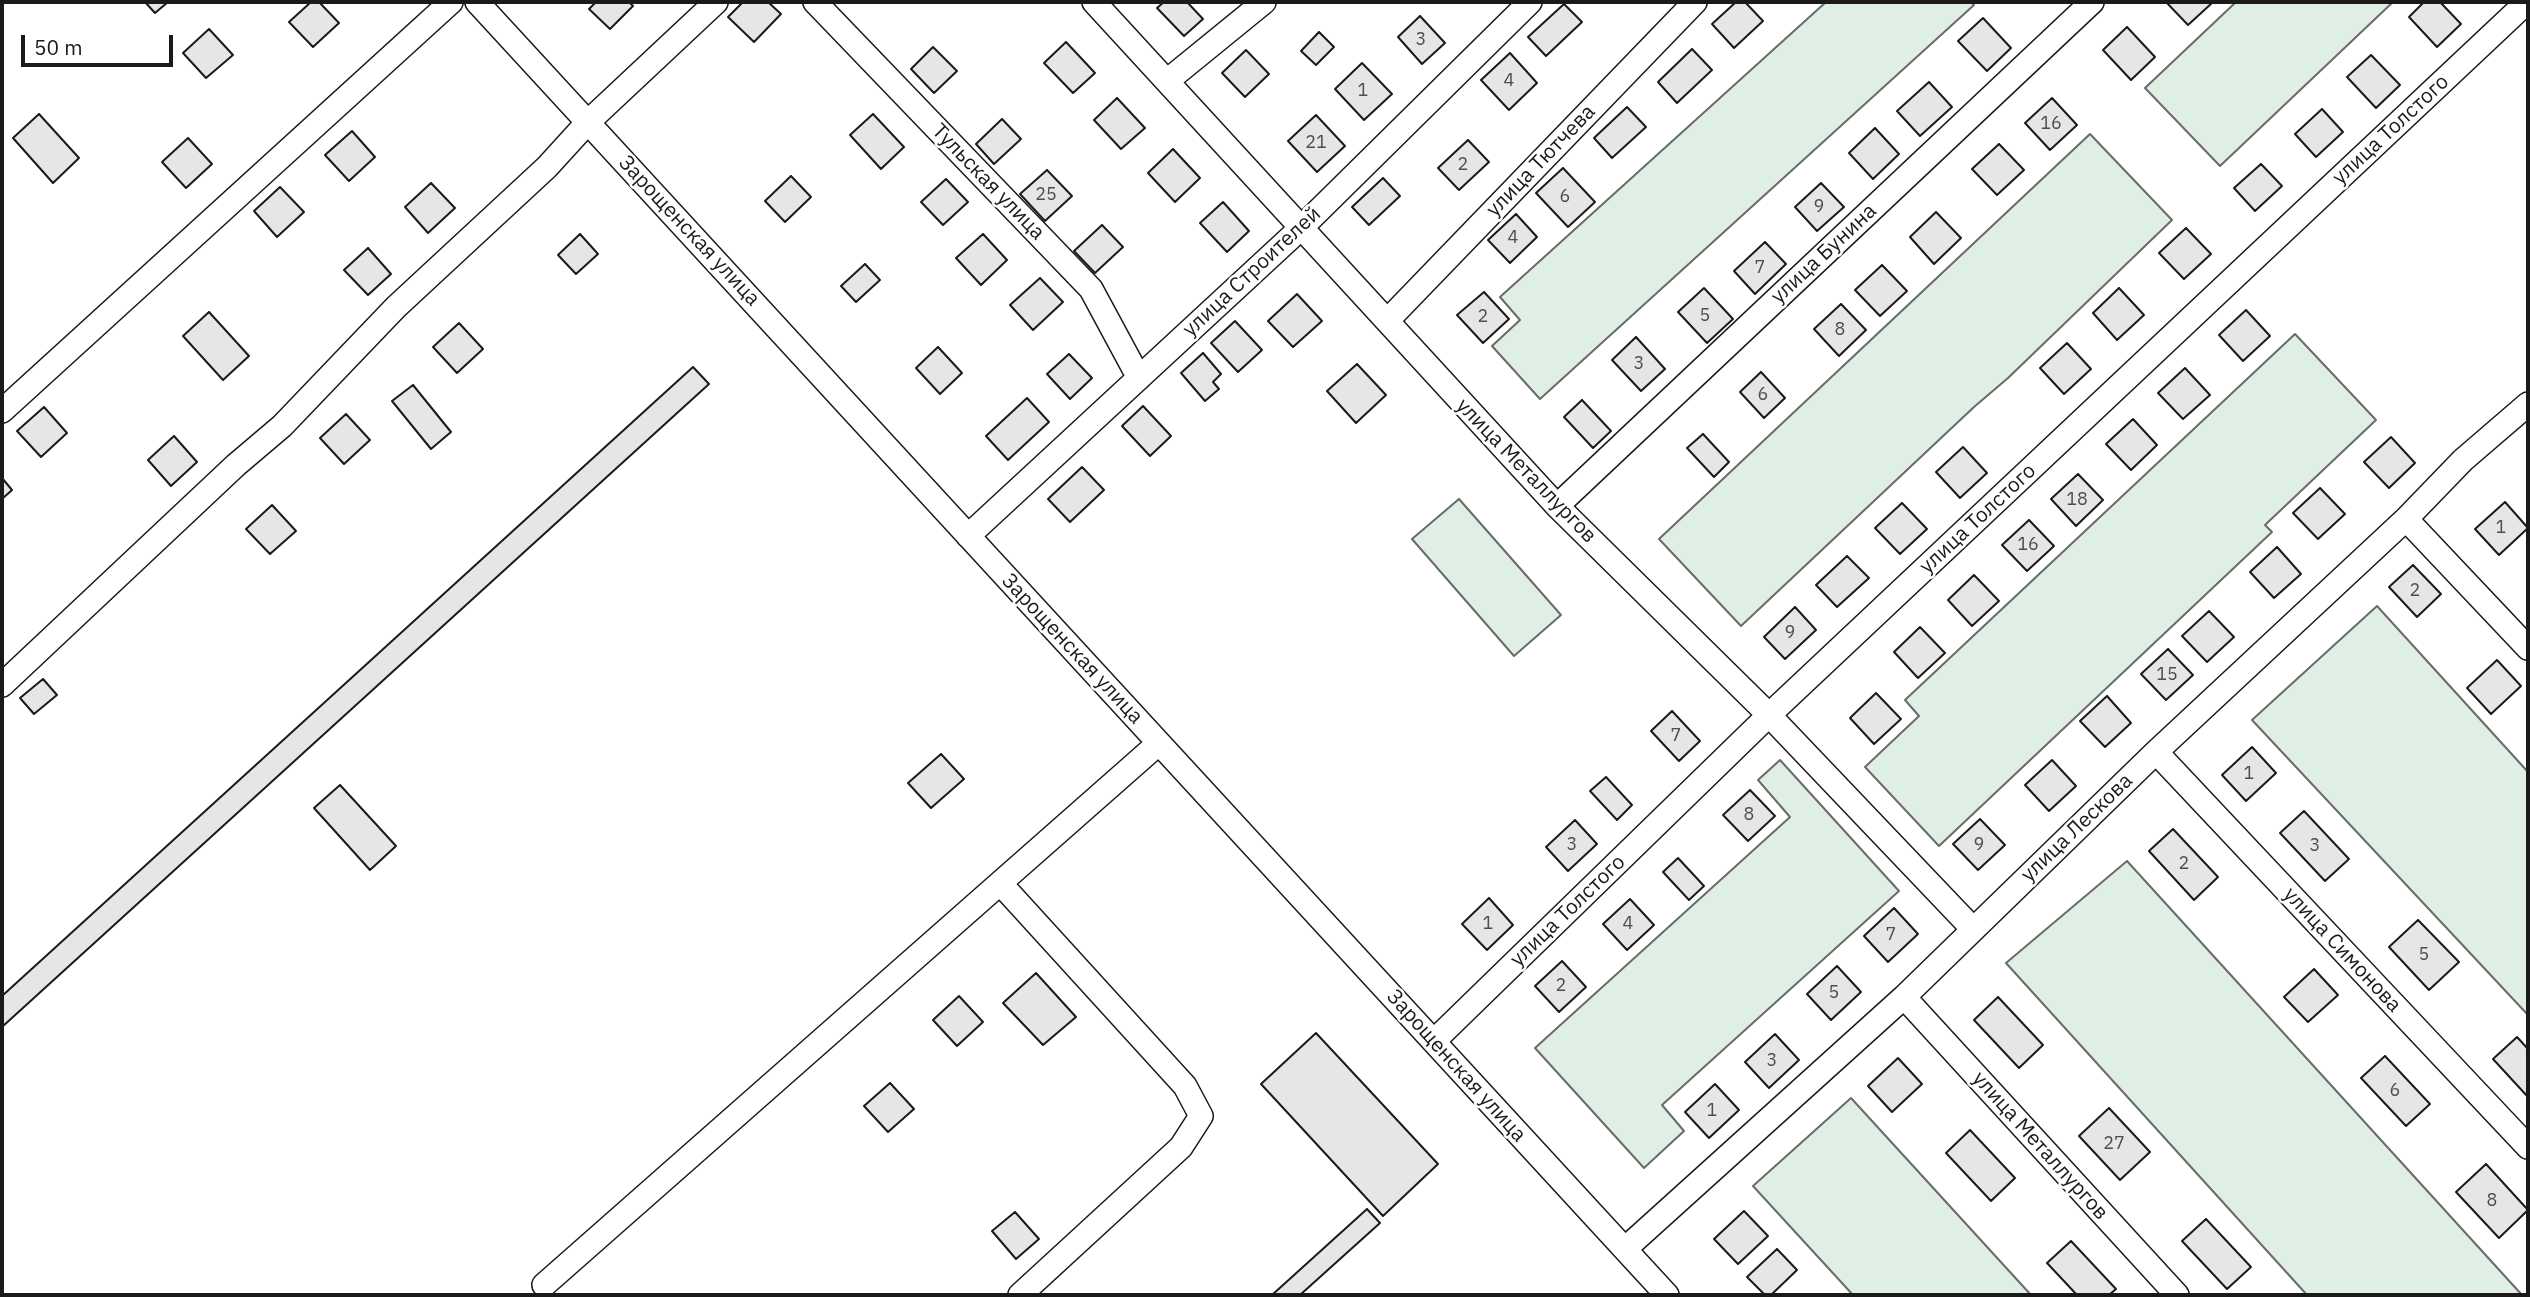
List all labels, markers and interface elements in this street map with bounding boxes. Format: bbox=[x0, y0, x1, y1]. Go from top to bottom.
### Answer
scale bar bbox=[24, 21, 177, 65]
house number: 3 bbox=[1416, 29, 1426, 51]
text: 50 m bbox=[34, 33, 83, 61]
house number: 4 bbox=[1504, 70, 1514, 92]
street label: улица Толстого bbox=[2328, 70, 2454, 190]
house number: 1 bbox=[1358, 80, 1368, 102]
street label: улица Тютчева bbox=[1481, 100, 1601, 222]
house number: 16 bbox=[2040, 113, 2062, 135]
street label: Тульская улица bbox=[926, 119, 1050, 245]
house number: 21 bbox=[1305, 132, 1327, 154]
street label: Зарощенская улица bbox=[613, 151, 765, 311]
house number: 2 bbox=[1458, 154, 1468, 176]
house number: 25 bbox=[1035, 184, 1057, 206]
house number: 6 bbox=[1560, 186, 1570, 208]
house number: 9 bbox=[1814, 196, 1824, 218]
street label: улица Бунина bbox=[1766, 199, 1882, 309]
street label: улица Строителей bbox=[1178, 202, 1326, 342]
house number: 4 bbox=[1508, 227, 1518, 249]
house number: 7 bbox=[1755, 257, 1765, 279]
house number: 5 bbox=[1700, 305, 1710, 327]
house number: 2 bbox=[1478, 306, 1488, 328]
house number: 8 bbox=[1835, 319, 1845, 341]
house number: 3 bbox=[1634, 353, 1644, 375]
house number: 6 bbox=[1758, 384, 1768, 406]
street label: улица Металлургов bbox=[1451, 394, 1601, 548]
street label: улица Толстого bbox=[1915, 459, 2041, 579]
house number: 18 bbox=[2066, 489, 2088, 511]
house number: 1 bbox=[2496, 517, 2506, 539]
house number: 16 bbox=[2017, 534, 2039, 556]
street label: Зарощенская улица bbox=[996, 569, 1148, 729]
house number: 2 bbox=[2410, 580, 2420, 602]
house number: 9 bbox=[1785, 622, 1795, 644]
house number: 15 bbox=[2156, 664, 2178, 686]
house number: 7 bbox=[1671, 725, 1681, 747]
house number: 1 bbox=[2244, 763, 2254, 785]
street label: улица Лескова bbox=[2016, 768, 2138, 888]
house number: 8 bbox=[1744, 804, 1754, 826]
house number: 3 bbox=[1567, 834, 1577, 856]
house number: 9 bbox=[1974, 834, 1984, 856]
house number: 3 bbox=[2310, 835, 2320, 857]
street label: улица Толстого bbox=[1505, 850, 1631, 972]
house number: 2 bbox=[2179, 853, 2189, 875]
street label: улица Симонова bbox=[2278, 882, 2406, 1018]
house number: 1 bbox=[1483, 913, 1493, 935]
house number: 4 bbox=[1623, 913, 1633, 935]
house number: 7 bbox=[1886, 924, 1896, 946]
house number: 5 bbox=[2419, 944, 2429, 966]
house number: 2 bbox=[1556, 975, 1566, 997]
house number: 5 bbox=[1829, 982, 1839, 1004]
street label: Зарощенская улица bbox=[1381, 985, 1531, 1147]
house number: 3 bbox=[1767, 1050, 1777, 1072]
street label: улица Металлургов bbox=[1967, 1067, 2113, 1225]
house number: 6 bbox=[2390, 1080, 2400, 1102]
house number: 1 bbox=[1707, 1100, 1717, 1122]
house number: 27 bbox=[2103, 1133, 2125, 1155]
house number: 8 bbox=[2487, 1190, 2497, 1212]

